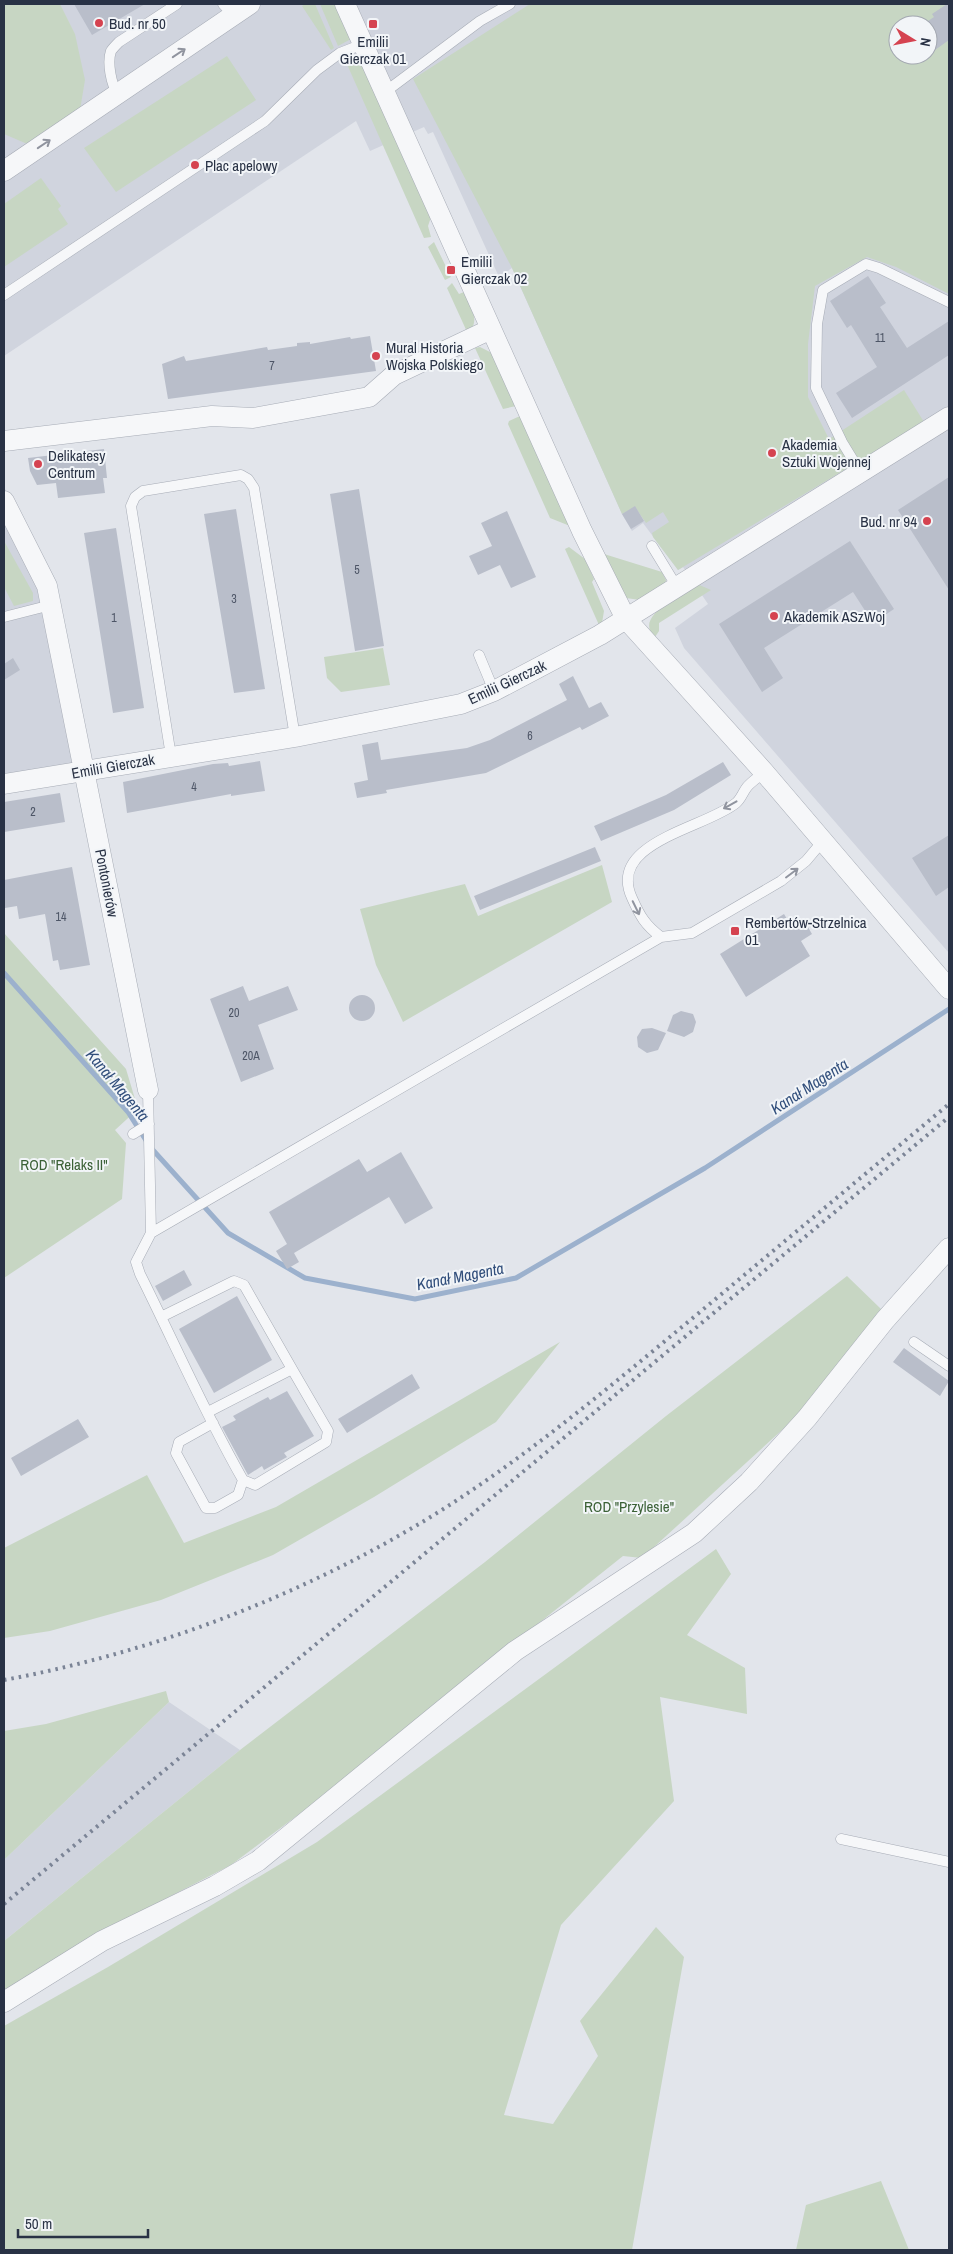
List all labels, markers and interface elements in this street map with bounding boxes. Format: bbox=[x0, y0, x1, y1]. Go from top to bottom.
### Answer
place label: Bud. nr 50 bbox=[109, 13, 166, 34]
north arrow bbox=[888, 15, 938, 65]
marker: Bud. nr 50 bbox=[93, 17, 105, 29]
marker: Emilii Gierczak 01 bbox=[367, 18, 379, 30]
place label: Emilii Gierczak 01 bbox=[340, 31, 406, 69]
text: N bbox=[916, 37, 935, 48]
one-way arrow bbox=[172, 48, 186, 58]
one-way arrow bbox=[37, 139, 51, 149]
place label: Plac apelowy bbox=[205, 155, 278, 176]
marker: Plac apelowy bbox=[189, 159, 201, 171]
place label: Emilii Gierczak 02 bbox=[461, 251, 527, 289]
marker: Emilii Gierczak 02 bbox=[445, 264, 457, 276]
house number: 11 bbox=[875, 330, 886, 346]
place label: Mural Historia Wojska Polskiego bbox=[386, 337, 484, 375]
marker: Mural Historia Wojska Polskiego bbox=[370, 350, 382, 362]
house number: 7 bbox=[269, 358, 275, 374]
place label: Akademia Sztuki Wojennej bbox=[781, 434, 871, 472]
place label: Delikatesy Centrum bbox=[48, 445, 106, 483]
marker: Akademia Sztuki Wojennej bbox=[766, 447, 778, 459]
marker: Delikatesy Centrum bbox=[32, 458, 44, 470]
place label: Bud. nr 94 bbox=[860, 511, 917, 532]
marker: Bud. nr 94 bbox=[921, 515, 933, 527]
house number: 5 bbox=[354, 562, 360, 578]
house number: 3 bbox=[231, 591, 237, 607]
place label: Akademik ASzWoj bbox=[783, 606, 885, 627]
house number: 1 bbox=[111, 610, 117, 626]
marker: Akademik ASzWoj bbox=[768, 610, 780, 622]
street label: Emilii Gierczak bbox=[464, 654, 550, 709]
house number: 6 bbox=[527, 728, 533, 744]
street label: Emilii Gierczak bbox=[70, 748, 157, 784]
house number: 4 bbox=[191, 779, 197, 795]
one-way arrow bbox=[724, 801, 738, 811]
house number: 2 bbox=[30, 804, 36, 820]
street label: Pontonierów bbox=[90, 847, 124, 919]
one-way arrow bbox=[785, 867, 798, 878]
one-way arrow bbox=[632, 900, 642, 915]
house number: 14 bbox=[56, 909, 67, 925]
place label: Rembertów-Strzelnica 01 bbox=[745, 912, 867, 950]
marker: Rembertów-Strzelnica 01 bbox=[729, 925, 741, 937]
house number: 20 bbox=[229, 1005, 239, 1021]
water label: Kanał Magenta bbox=[81, 1044, 155, 1126]
house number: 20A bbox=[242, 1048, 260, 1064]
water label: Kanał Magenta bbox=[766, 1053, 852, 1119]
park label: ROD "Relaks II" bbox=[20, 1154, 108, 1175]
water label: Kanał Magenta bbox=[415, 1257, 505, 1295]
park label: ROD "Przylesie" bbox=[584, 1496, 674, 1517]
scale bar bbox=[18, 2206, 148, 2238]
text: 50 m bbox=[25, 2213, 52, 2234]

